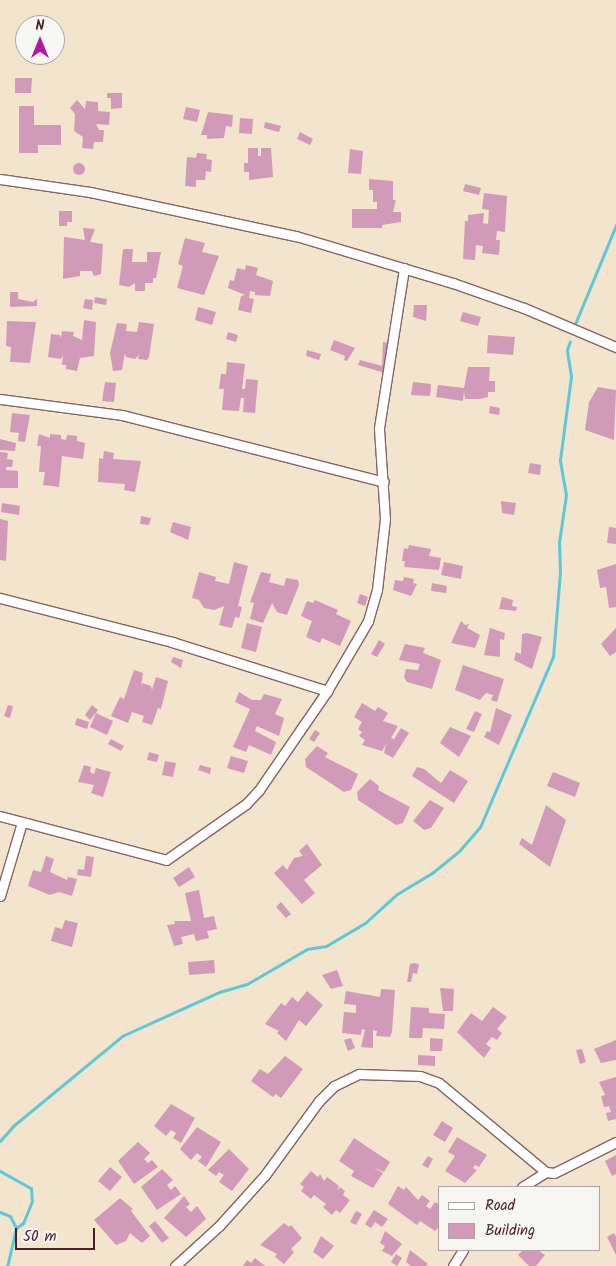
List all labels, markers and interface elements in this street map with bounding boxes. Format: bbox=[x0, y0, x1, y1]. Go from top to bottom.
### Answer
north arrow bbox=[15, 15, 65, 65]
text: N bbox=[36, 15, 44, 37]
legend bbox=[438, 1186, 601, 1251]
text: Road bbox=[485, 1194, 515, 1218]
scale bar bbox=[18, 1218, 98, 1250]
text: Building bbox=[485, 1219, 535, 1243]
text: 50 m bbox=[23, 1225, 57, 1249]

